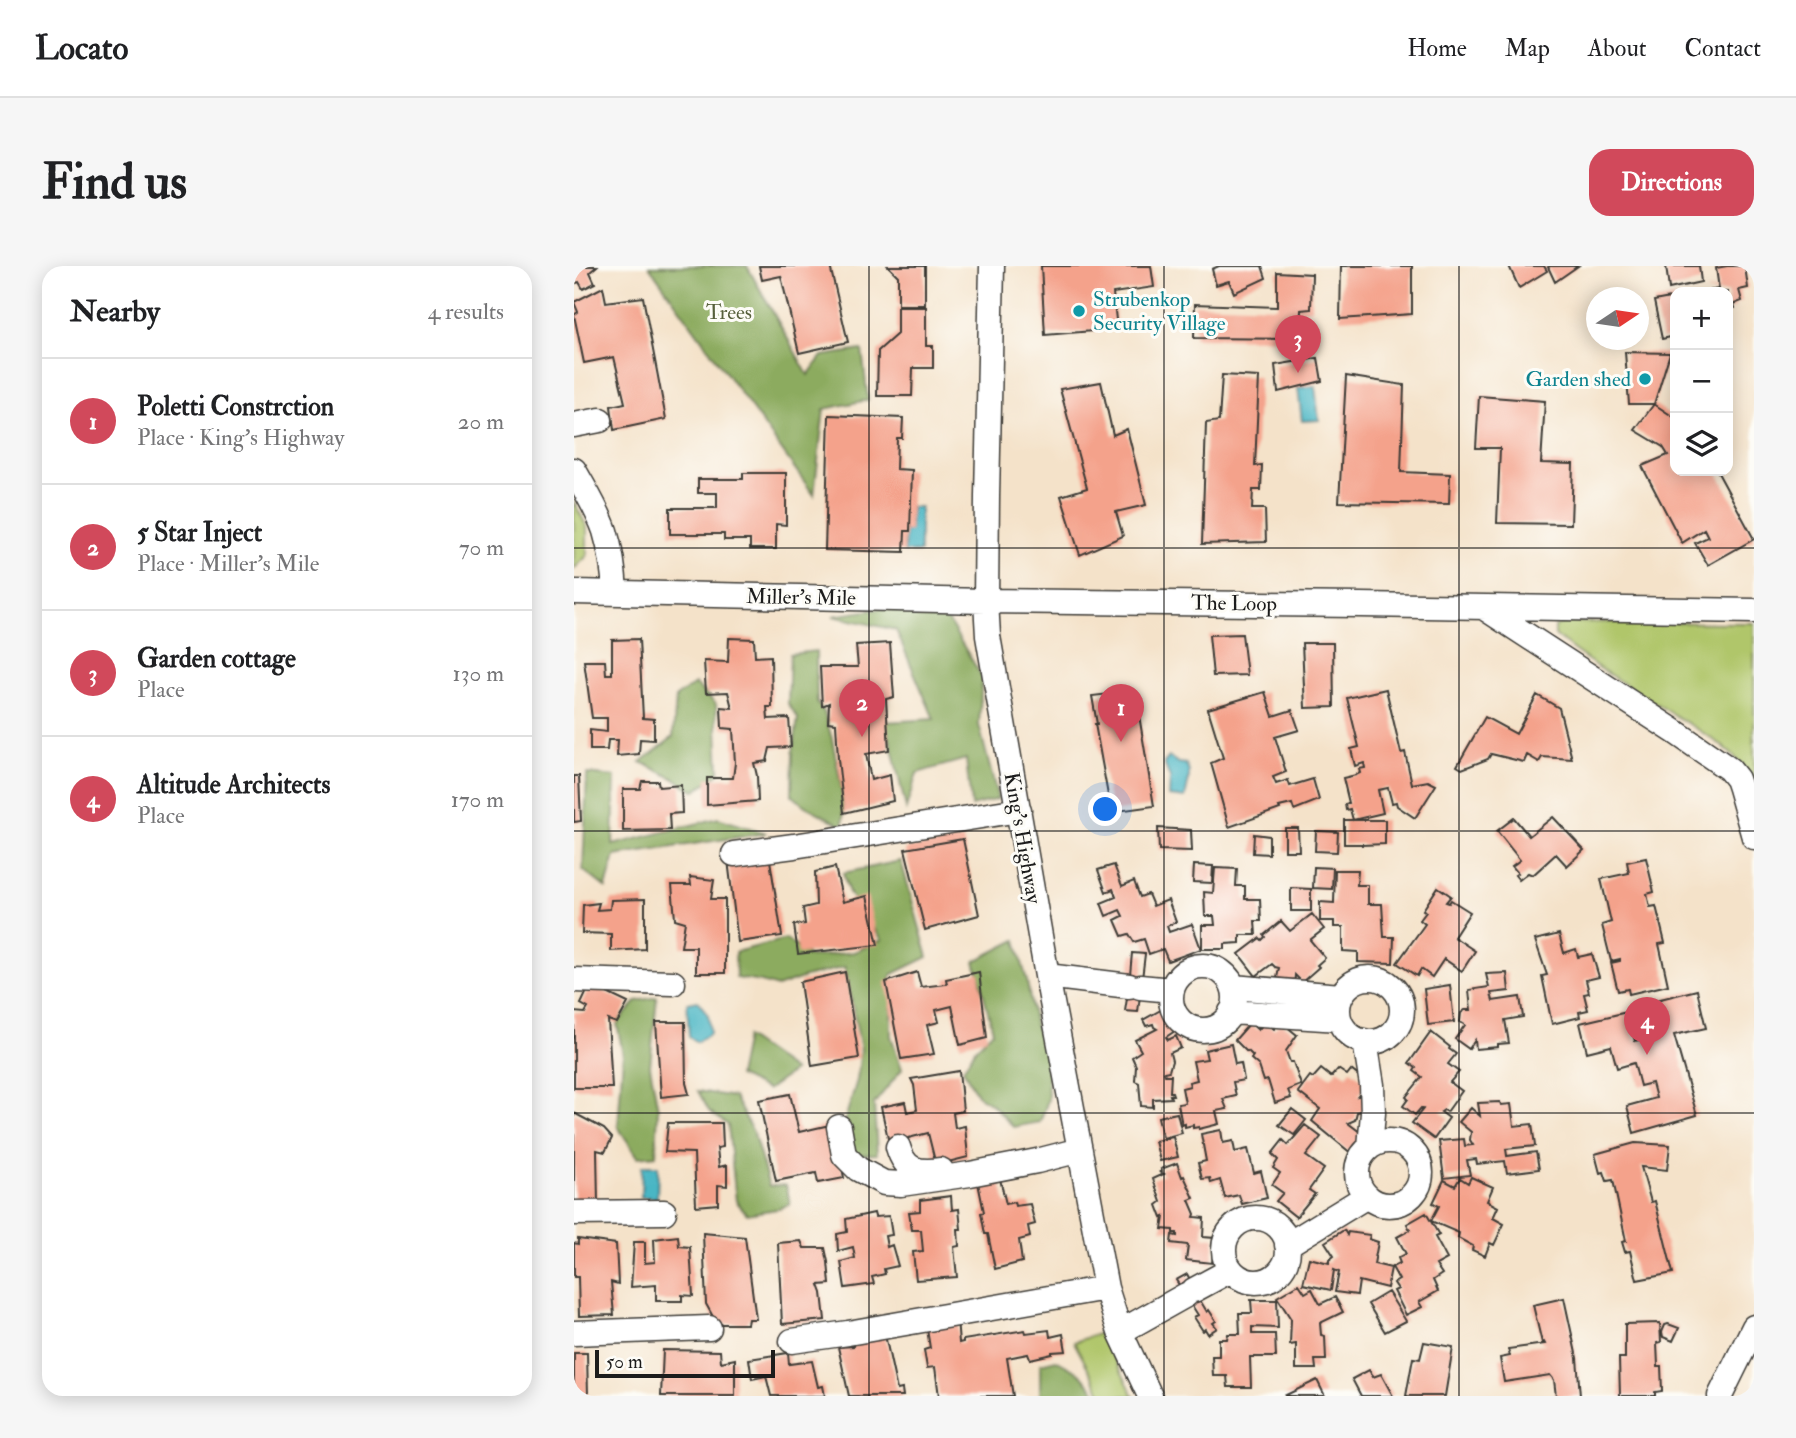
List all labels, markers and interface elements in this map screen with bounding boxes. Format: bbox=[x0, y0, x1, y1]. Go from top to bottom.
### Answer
text: Locato bbox=[35, 28, 128, 69]
text: Home bbox=[1407, 33, 1467, 64]
text: Map bbox=[1505, 33, 1550, 64]
text: About bbox=[1588, 33, 1647, 64]
text: Contact bbox=[1685, 33, 1761, 64]
button: Directions bbox=[1589, 149, 1754, 216]
text: Find us bbox=[42, 152, 187, 213]
place label: Strubenkop Security Village bbox=[1093, 286, 1226, 337]
north arrow bbox=[1586, 287, 1649, 350]
map controls bbox=[1670, 287, 1733, 476]
button: + bbox=[1670, 287, 1733, 350]
text: Nearby bbox=[70, 293, 160, 330]
text: 4 results bbox=[428, 297, 504, 326]
park label: Trees bbox=[706, 299, 752, 326]
marker: Strubenkop Security Village bbox=[1071, 303, 1087, 319]
pin: 3 bbox=[1275, 315, 1321, 373]
button: − bbox=[1670, 350, 1733, 413]
place label: Garden shed bbox=[1525, 366, 1632, 393]
marker: Garden shed bbox=[1637, 371, 1653, 387]
text: Poletti Constrction bbox=[137, 391, 334, 423]
text: 1 bbox=[89, 407, 97, 436]
text: 20 m bbox=[458, 407, 504, 436]
button: layers bbox=[1670, 413, 1733, 476]
text: Place · King's Highway bbox=[137, 423, 344, 452]
text: 5 Star Inject bbox=[137, 517, 262, 549]
text: 2 bbox=[87, 533, 99, 562]
text: 70 m bbox=[459, 533, 504, 562]
text: Place · Miller's Mile bbox=[137, 549, 319, 578]
street label: Miller's Mile bbox=[746, 583, 856, 612]
street label: The Loop bbox=[1191, 589, 1277, 618]
text: Garden cottage bbox=[137, 643, 296, 675]
text: 3 bbox=[89, 659, 97, 688]
text: 130 m bbox=[452, 659, 504, 688]
text: Place bbox=[137, 675, 185, 704]
pin: 2 bbox=[839, 679, 885, 737]
pin: 1 bbox=[1098, 684, 1144, 742]
text: Altitude Architects bbox=[137, 769, 330, 801]
street label: King's Highway bbox=[998, 770, 1047, 907]
text: 4 bbox=[87, 785, 99, 814]
text: 170 m bbox=[451, 785, 504, 814]
your location bbox=[1088, 792, 1122, 826]
text: Place bbox=[137, 801, 185, 830]
pin: 4 bbox=[1624, 997, 1670, 1055]
scale bar bbox=[595, 1347, 775, 1379]
text: 50 m bbox=[606, 1350, 643, 1374]

